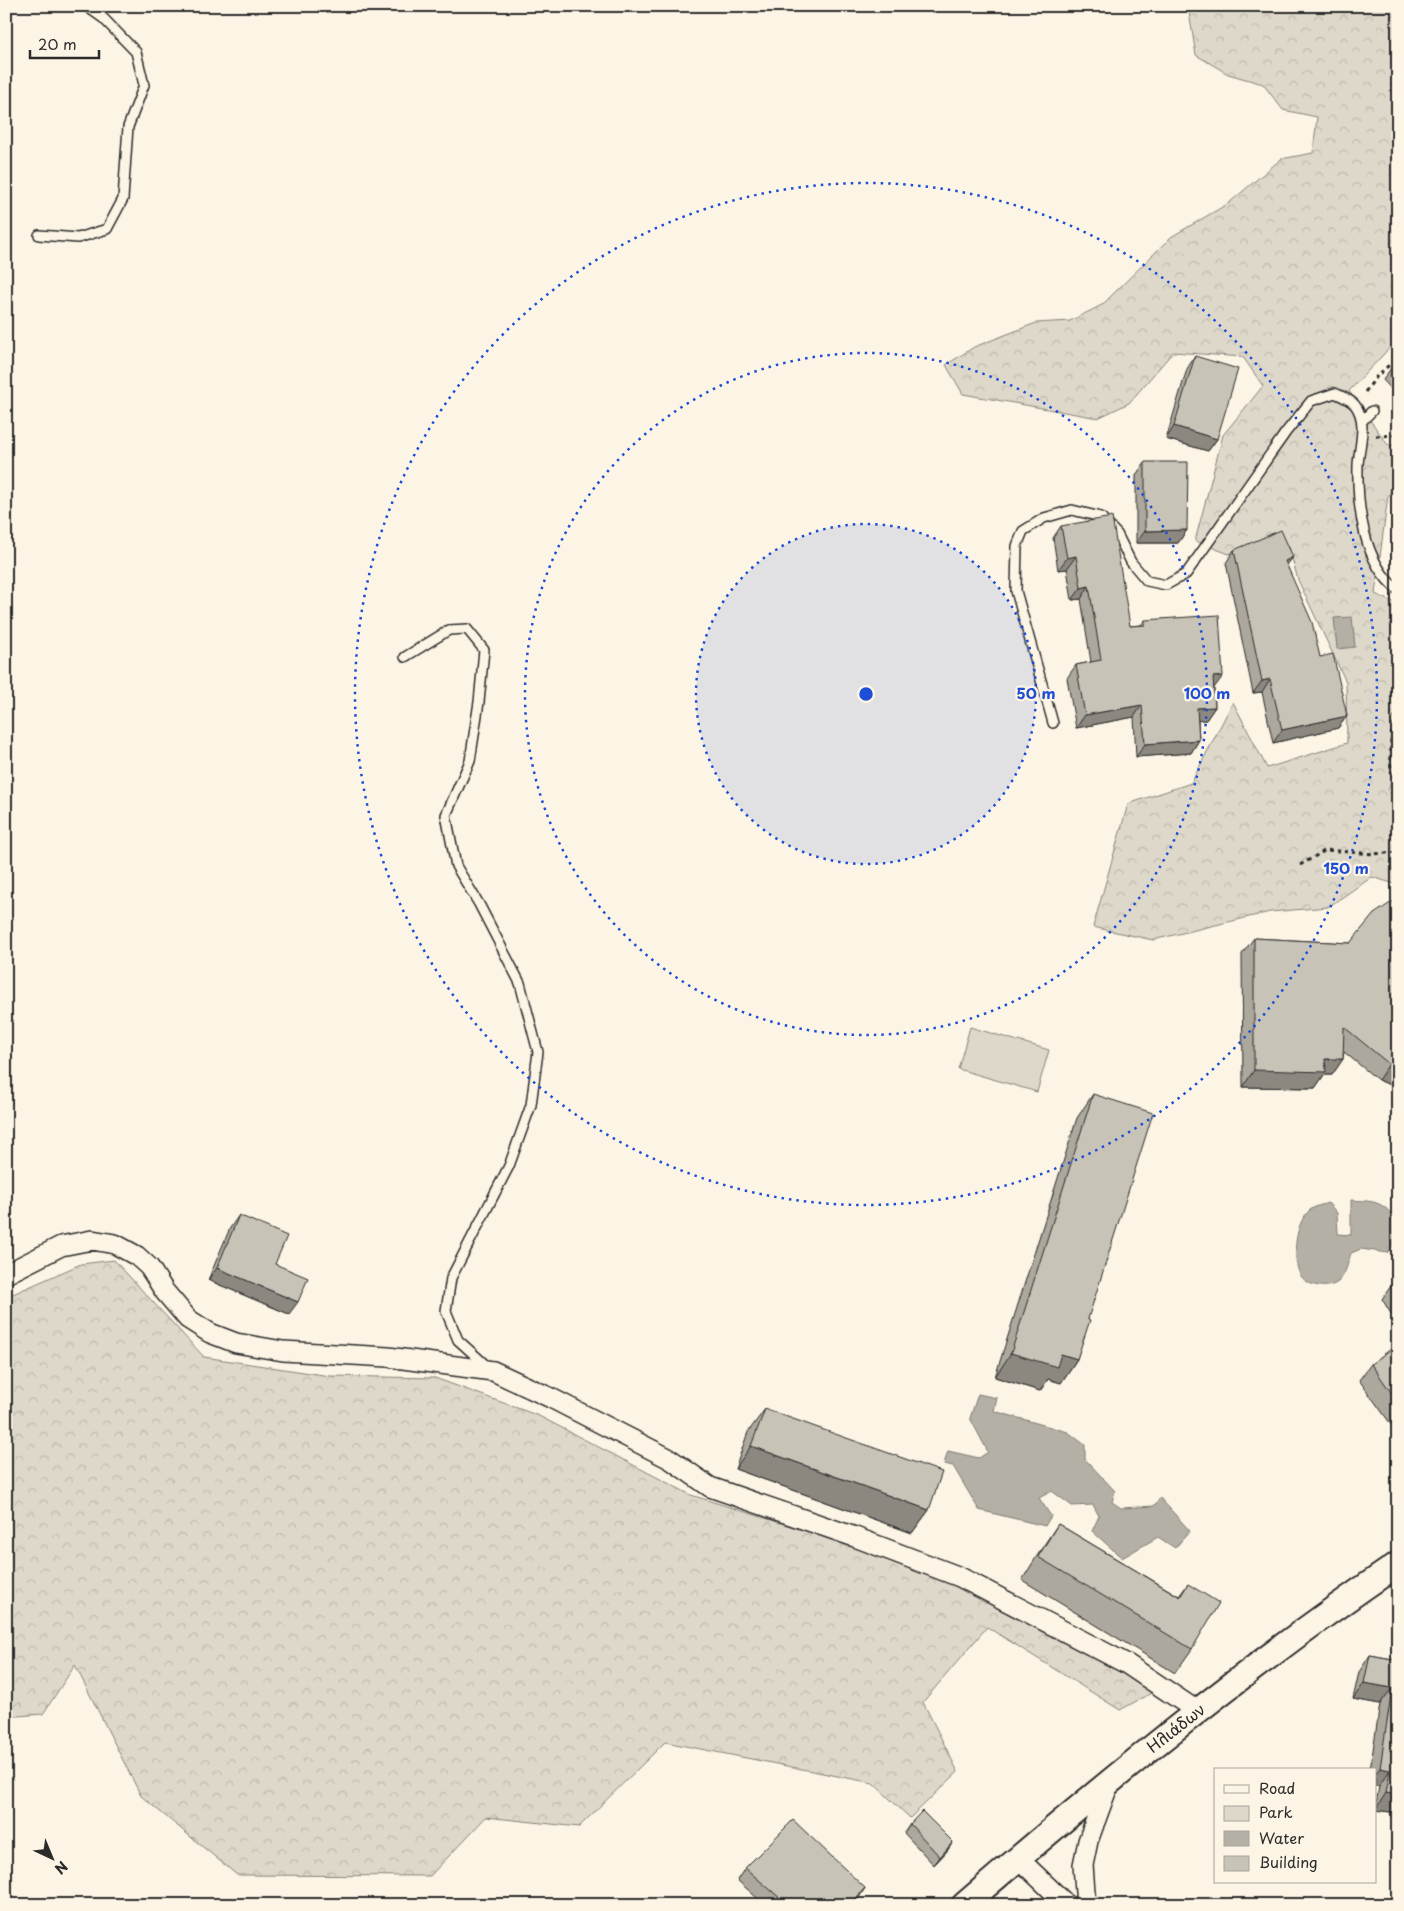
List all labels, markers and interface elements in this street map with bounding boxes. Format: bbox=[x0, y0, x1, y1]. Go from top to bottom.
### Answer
scale bar bbox=[30, 28, 99, 60]
text: 20 m bbox=[38, 32, 77, 55]
text: 50 m bbox=[1017, 681, 1055, 704]
text: 100 m bbox=[1184, 681, 1230, 704]
centre of rings bbox=[857, 685, 875, 703]
text: 150 m bbox=[1323, 856, 1369, 879]
street label: Ηλιάδων bbox=[1141, 1697, 1210, 1758]
legend bbox=[1214, 1768, 1376, 1884]
text: Road bbox=[1259, 1776, 1295, 1799]
text: Park bbox=[1259, 1800, 1293, 1823]
text: Water bbox=[1259, 1826, 1304, 1849]
north arrow bbox=[28, 1834, 78, 1884]
text: Building bbox=[1259, 1850, 1318, 1873]
text: N bbox=[50, 1856, 73, 1879]

